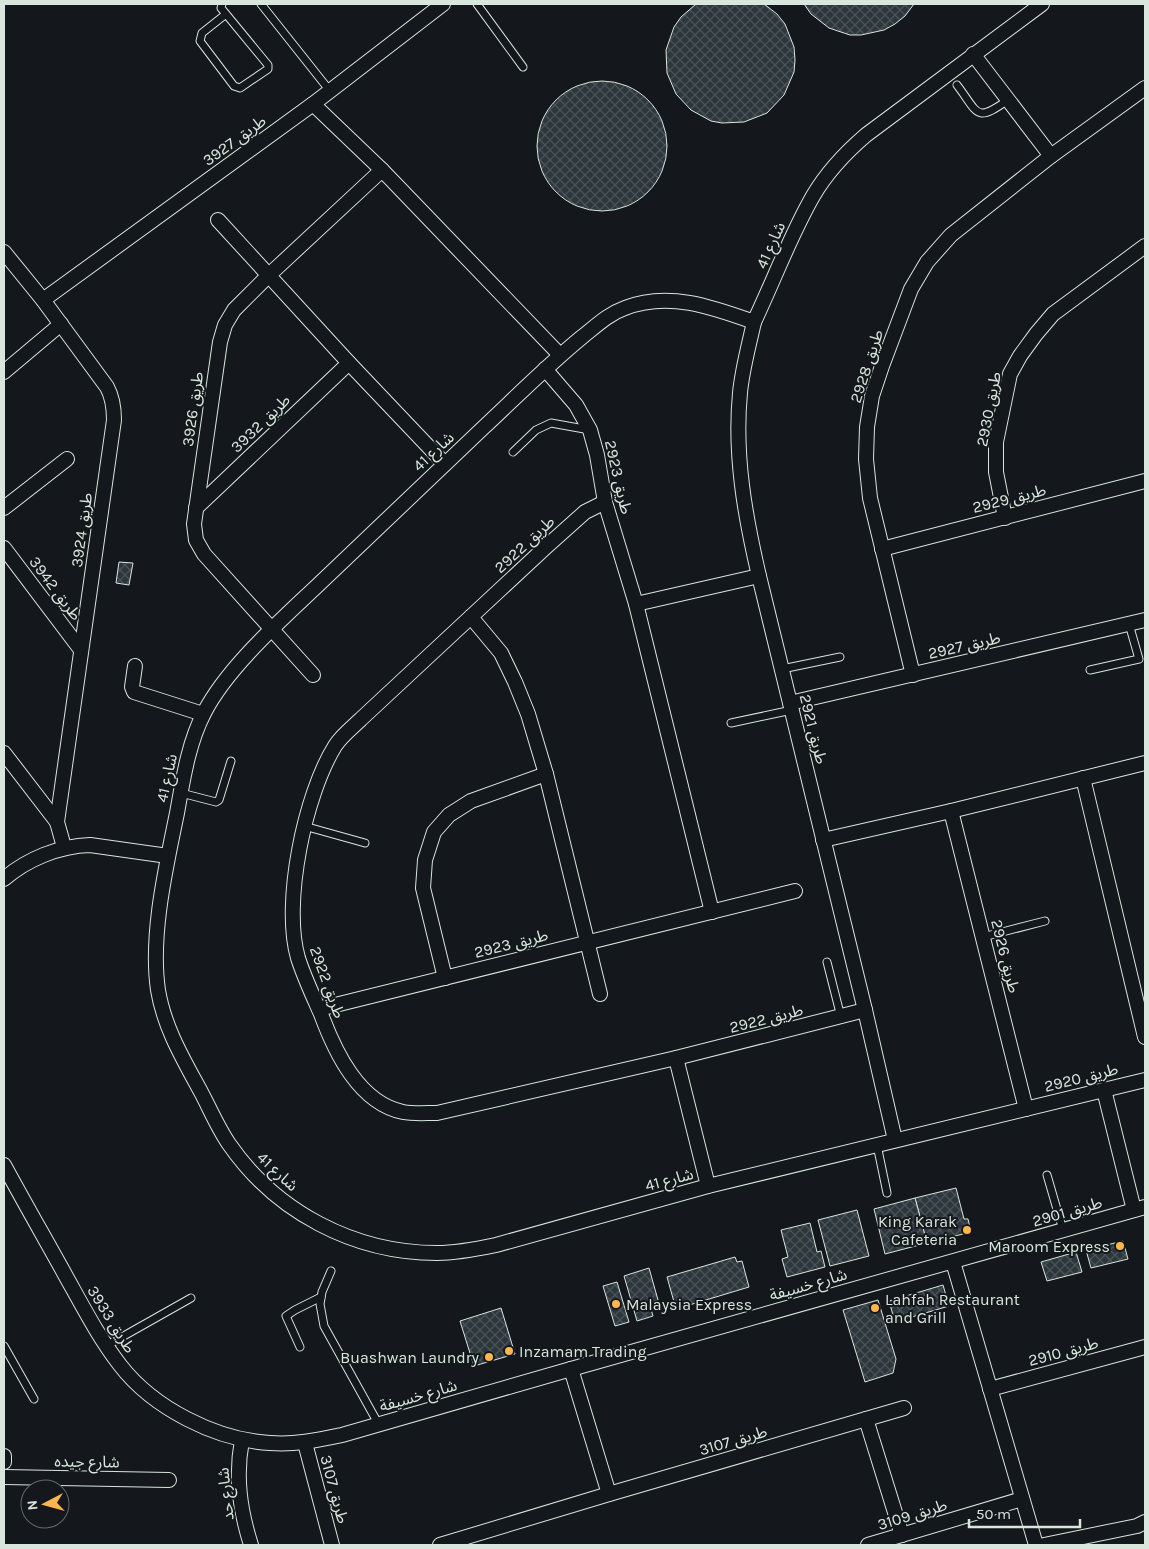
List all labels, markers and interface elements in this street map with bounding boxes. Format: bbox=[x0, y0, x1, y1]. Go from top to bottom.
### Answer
street label: طريق 3927 bbox=[199, 111, 270, 171]
street label: شارع 41 bbox=[752, 219, 792, 273]
street label: طريق 2928 bbox=[846, 327, 888, 405]
street label: طريق 3926 bbox=[178, 370, 208, 448]
street label: طريق 2930 bbox=[972, 370, 1006, 448]
street label: طريق 3932 bbox=[227, 390, 295, 457]
street label: شارع 41 bbox=[409, 428, 460, 477]
street label: طريق 2923 bbox=[600, 438, 636, 516]
street label: طريق 2929 bbox=[970, 480, 1048, 518]
street label: طريق 3924 bbox=[67, 491, 97, 569]
street label: طريق 2922 bbox=[490, 512, 559, 578]
street label: طريق 3942 bbox=[25, 553, 86, 625]
street label: طريق 2927 bbox=[926, 628, 1002, 664]
street label: طريق 2921 bbox=[795, 692, 831, 766]
street label: شارع 41 bbox=[152, 752, 184, 805]
street label: طريق 2926 bbox=[986, 917, 1024, 995]
street label: طريق 2923 bbox=[472, 925, 550, 963]
street label: طريق 2922 bbox=[305, 944, 349, 1021]
street label: طريق 2922 bbox=[727, 1000, 805, 1038]
street label: طريق 2920 bbox=[1042, 1059, 1120, 1097]
street label: شارع 41 bbox=[251, 1148, 302, 1197]
street label: شارع 41 bbox=[643, 1164, 696, 1198]
street label: طريق 2901 bbox=[1030, 1192, 1105, 1231]
place label: King Karak Cafeteria bbox=[878, 1212, 957, 1249]
marker: King Karak Cafeteria bbox=[961, 1224, 973, 1236]
place label: Maroom Express bbox=[988, 1237, 1110, 1256]
marker: Maroom Express bbox=[1114, 1240, 1126, 1252]
street label: شارع خسيفة bbox=[767, 1264, 850, 1307]
street label: طريق 3933 bbox=[83, 1282, 140, 1357]
place label: Lahfah Restaurant and Grill bbox=[885, 1290, 1020, 1327]
place label: Malaysia Express bbox=[626, 1295, 752, 1314]
marker: Malaysia Express bbox=[610, 1298, 622, 1310]
marker: Lahfah Restaurant and Grill bbox=[869, 1302, 881, 1314]
street label: طريق 2910 bbox=[1026, 1333, 1101, 1371]
place label: Inzamam Trading bbox=[519, 1342, 646, 1361]
marker: Inzamam Trading bbox=[503, 1345, 515, 1357]
place label: Buashwan Laundry bbox=[340, 1348, 480, 1367]
marker: Buashwan Laundry bbox=[483, 1351, 495, 1363]
street label: شارع خسيفة bbox=[377, 1375, 460, 1418]
street label: طريق 3107 bbox=[697, 1422, 770, 1460]
street label: شارع جيده bbox=[54, 1451, 120, 1475]
street label: طريق 3107 bbox=[315, 1453, 353, 1526]
street label: شارع حد bbox=[213, 1466, 241, 1521]
north arrow bbox=[20, 1479, 70, 1529]
street label: طريق 3109 bbox=[875, 1495, 950, 1535]
scale bar bbox=[969, 1496, 1080, 1528]
text: N bbox=[24, 1499, 42, 1511]
text: 50 m bbox=[976, 1505, 1011, 1523]

